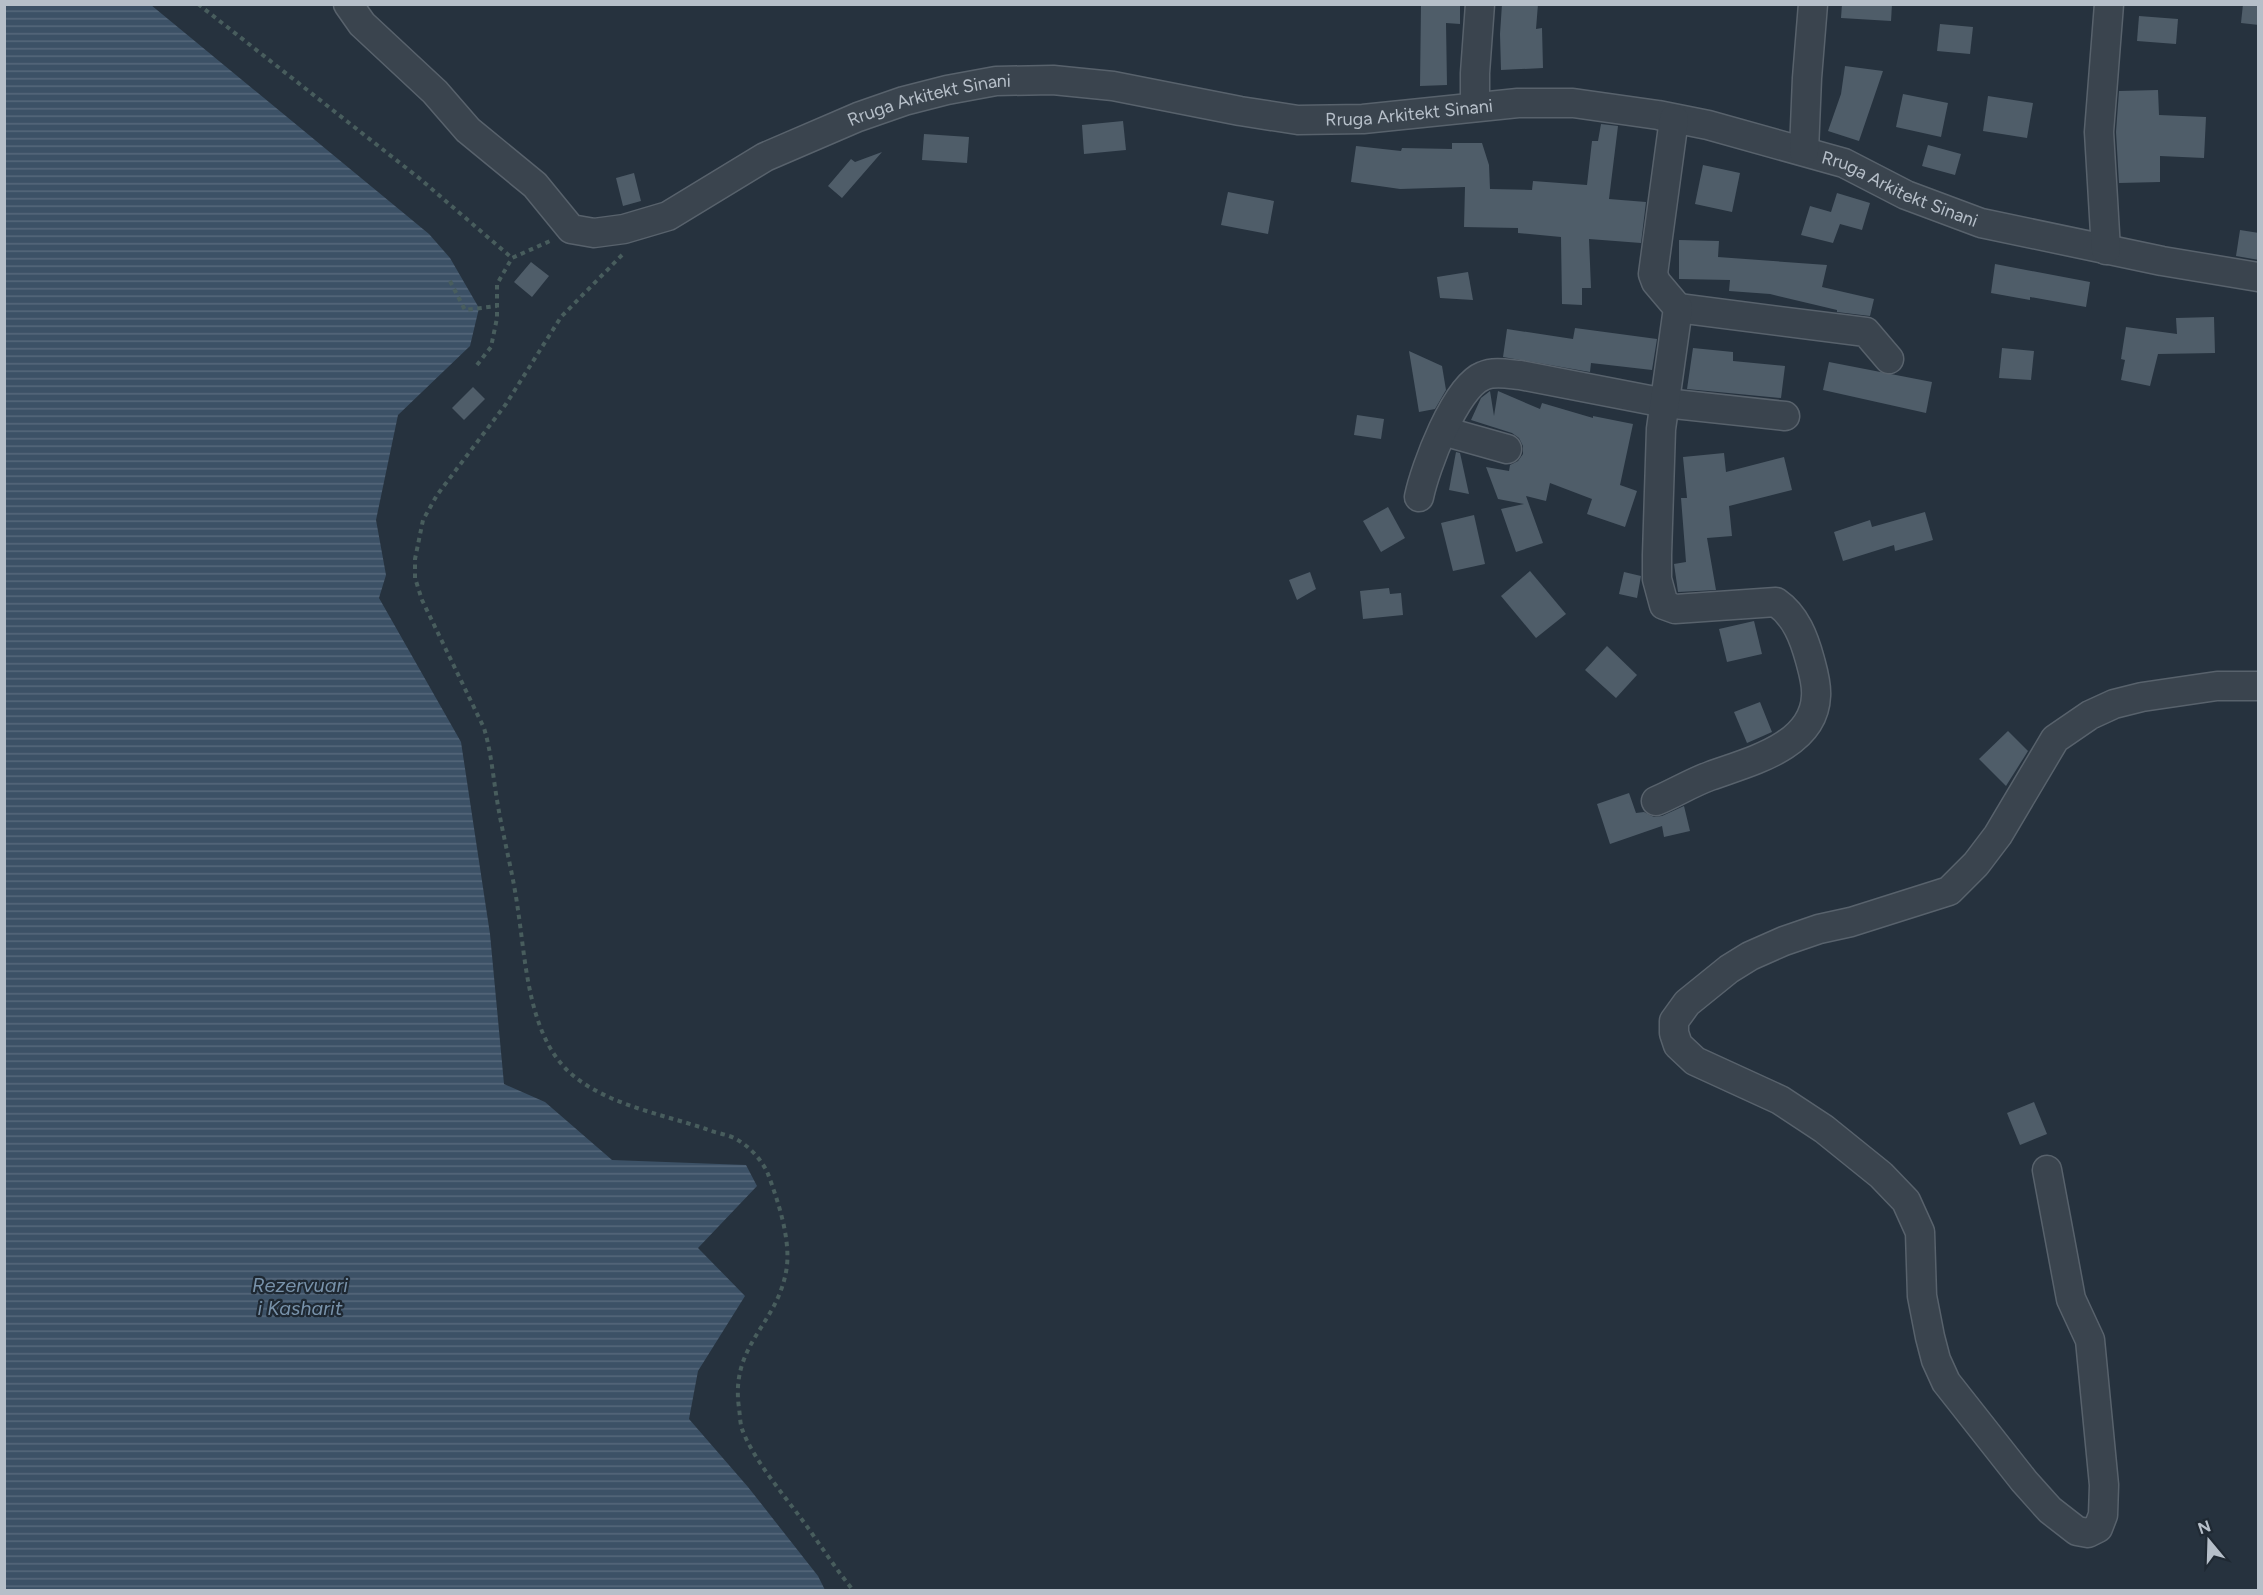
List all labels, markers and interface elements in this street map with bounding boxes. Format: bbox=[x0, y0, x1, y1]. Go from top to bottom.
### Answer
street label: Rruga Arkitekt Sinani bbox=[844, 70, 1011, 131]
street label: Rruga Arkitekt Sinani bbox=[1325, 95, 1494, 131]
street label: Rruga Arkitekt Sinani bbox=[1819, 146, 1981, 232]
water label: Rezervuari i Kasharit bbox=[252, 1273, 348, 1320]
north arrow bbox=[2179, 1511, 2239, 1571]
text: N bbox=[2195, 1516, 2213, 1538]

